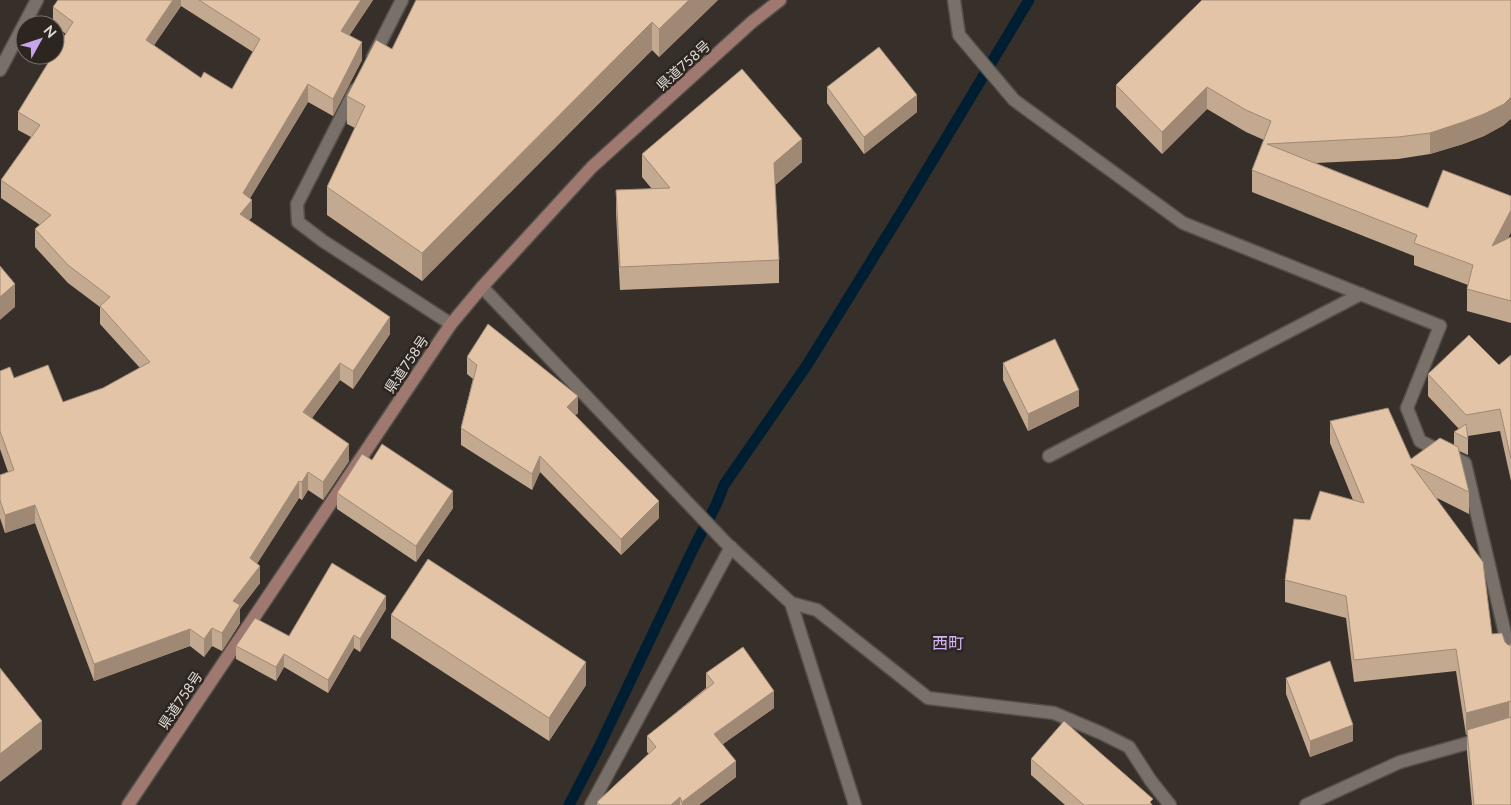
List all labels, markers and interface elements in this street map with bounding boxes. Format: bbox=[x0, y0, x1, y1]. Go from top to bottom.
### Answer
north arrow bbox=[15, 15, 65, 65]
text: N bbox=[40, 22, 60, 41]
street label: 県道758号 bbox=[653, 36, 713, 94]
street label: 県道758号 bbox=[380, 332, 432, 396]
district label: 西町 bbox=[932, 633, 964, 652]
street label: 県道758号 bbox=[154, 668, 206, 732]

